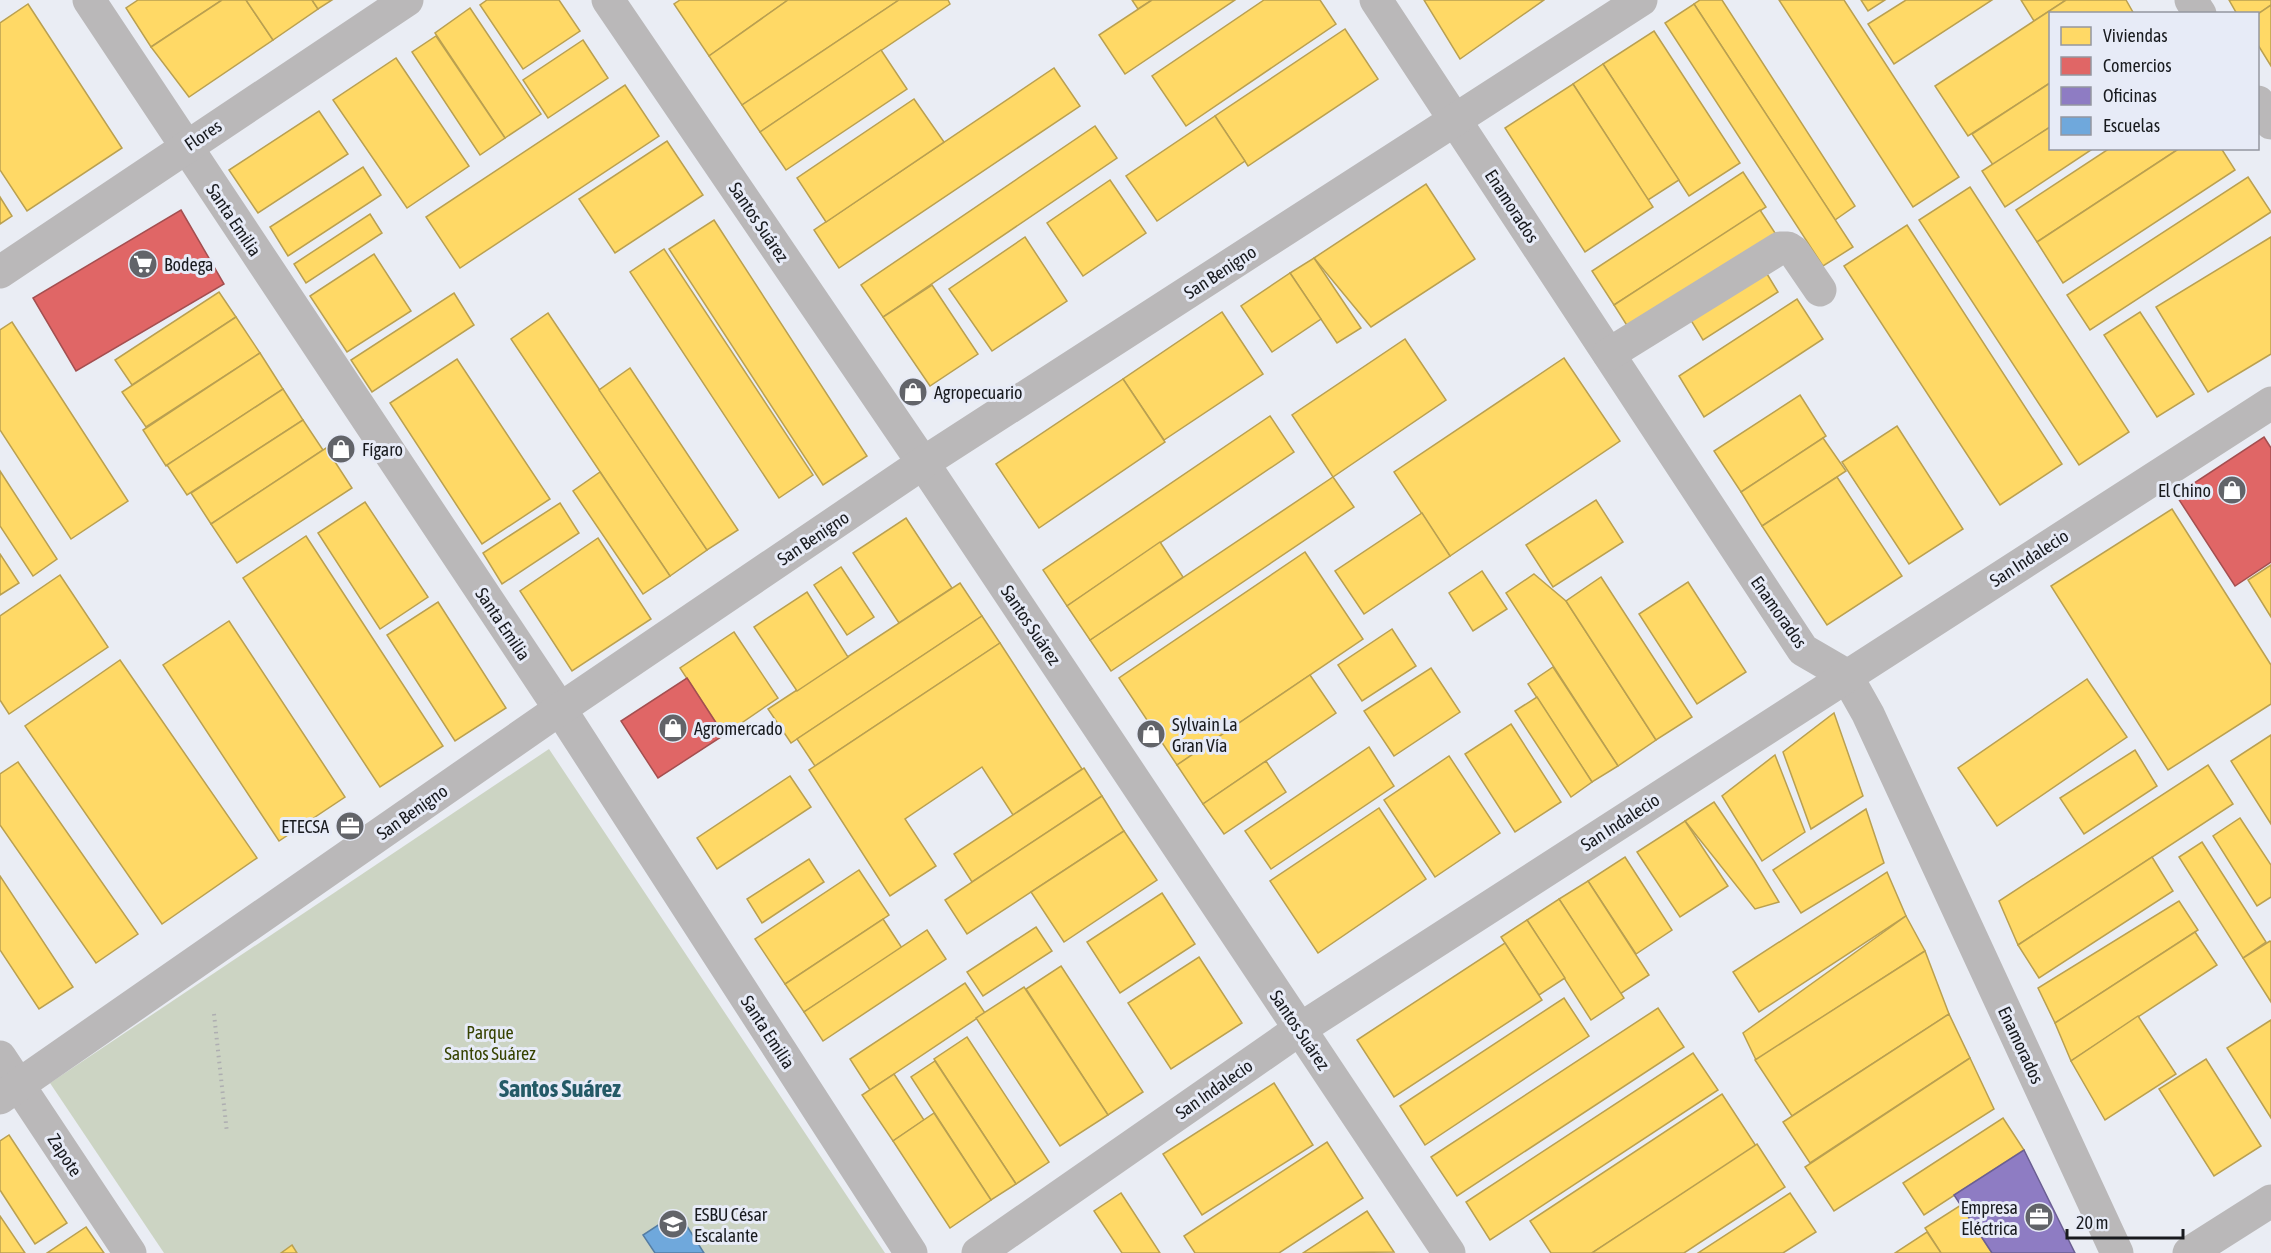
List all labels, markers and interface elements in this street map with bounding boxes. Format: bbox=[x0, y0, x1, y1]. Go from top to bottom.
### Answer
legend bbox=[2049, 12, 2259, 150]
text: Viviendas bbox=[2103, 25, 2168, 46]
text: Comercios bbox=[2103, 55, 2172, 76]
text: Oficinas bbox=[2103, 85, 2157, 106]
street label: Flores bbox=[180, 115, 226, 155]
text: Escuelas bbox=[2103, 115, 2160, 136]
street label: Enamorados bbox=[1481, 166, 1543, 246]
street label: Santos Suárez bbox=[725, 178, 794, 266]
street label: Santa Emilia bbox=[202, 180, 266, 260]
street label: San Benigno bbox=[1180, 241, 1260, 303]
supermarket icon: Bodega bbox=[127, 248, 159, 280]
place label: Bodega bbox=[164, 254, 213, 275]
shop icon: Agropecuario bbox=[897, 376, 929, 408]
place label: Agropecuario bbox=[934, 382, 1023, 403]
shop icon: Fígaro bbox=[325, 433, 357, 465]
place label: Fígaro bbox=[362, 439, 403, 460]
shop icon: El Chino bbox=[2216, 474, 2248, 506]
place label: El Chino bbox=[2158, 480, 2211, 501]
street label: San Benigno bbox=[773, 506, 853, 570]
street label: San Indalecio bbox=[1986, 525, 2072, 591]
street label: Enamorados bbox=[1747, 572, 1811, 652]
street label: Santos Suárez bbox=[997, 581, 1066, 669]
street label: Santa Emilia bbox=[471, 584, 535, 664]
shop icon: Agromercado bbox=[657, 712, 689, 744]
place label: Sylvain La Gran Vía bbox=[1172, 714, 1238, 756]
place label: Agromercado bbox=[694, 718, 783, 739]
shop icon: Sylvain La Gran Vía bbox=[1135, 718, 1167, 750]
street label: San Benigno bbox=[373, 780, 451, 844]
street label: San Indalecio bbox=[1577, 789, 1663, 855]
office icon: ETECSA bbox=[334, 810, 366, 842]
place label: ETECSA bbox=[281, 816, 329, 837]
street label: Santos Suárez bbox=[1266, 986, 1335, 1074]
street label: Santa Emilia bbox=[737, 992, 799, 1072]
street label: Enamorados bbox=[1994, 1003, 2048, 1087]
park label: Parque Santos Suárez bbox=[444, 1022, 536, 1064]
street label: San Indalecio bbox=[1171, 1055, 1257, 1123]
district label: Santos Suárez bbox=[499, 1075, 621, 1102]
street label: Zapote bbox=[43, 1130, 87, 1180]
place label: Empresa Eléctrica bbox=[1961, 1197, 2018, 1239]
office icon: Empresa Eléctrica bbox=[2023, 1201, 2055, 1233]
scale bar bbox=[2067, 1202, 2182, 1240]
place label: ESBU César Escalante bbox=[694, 1204, 768, 1246]
school or university icon: ESBU César Escalante bbox=[657, 1208, 689, 1240]
text: 20 m bbox=[2076, 1212, 2108, 1233]

